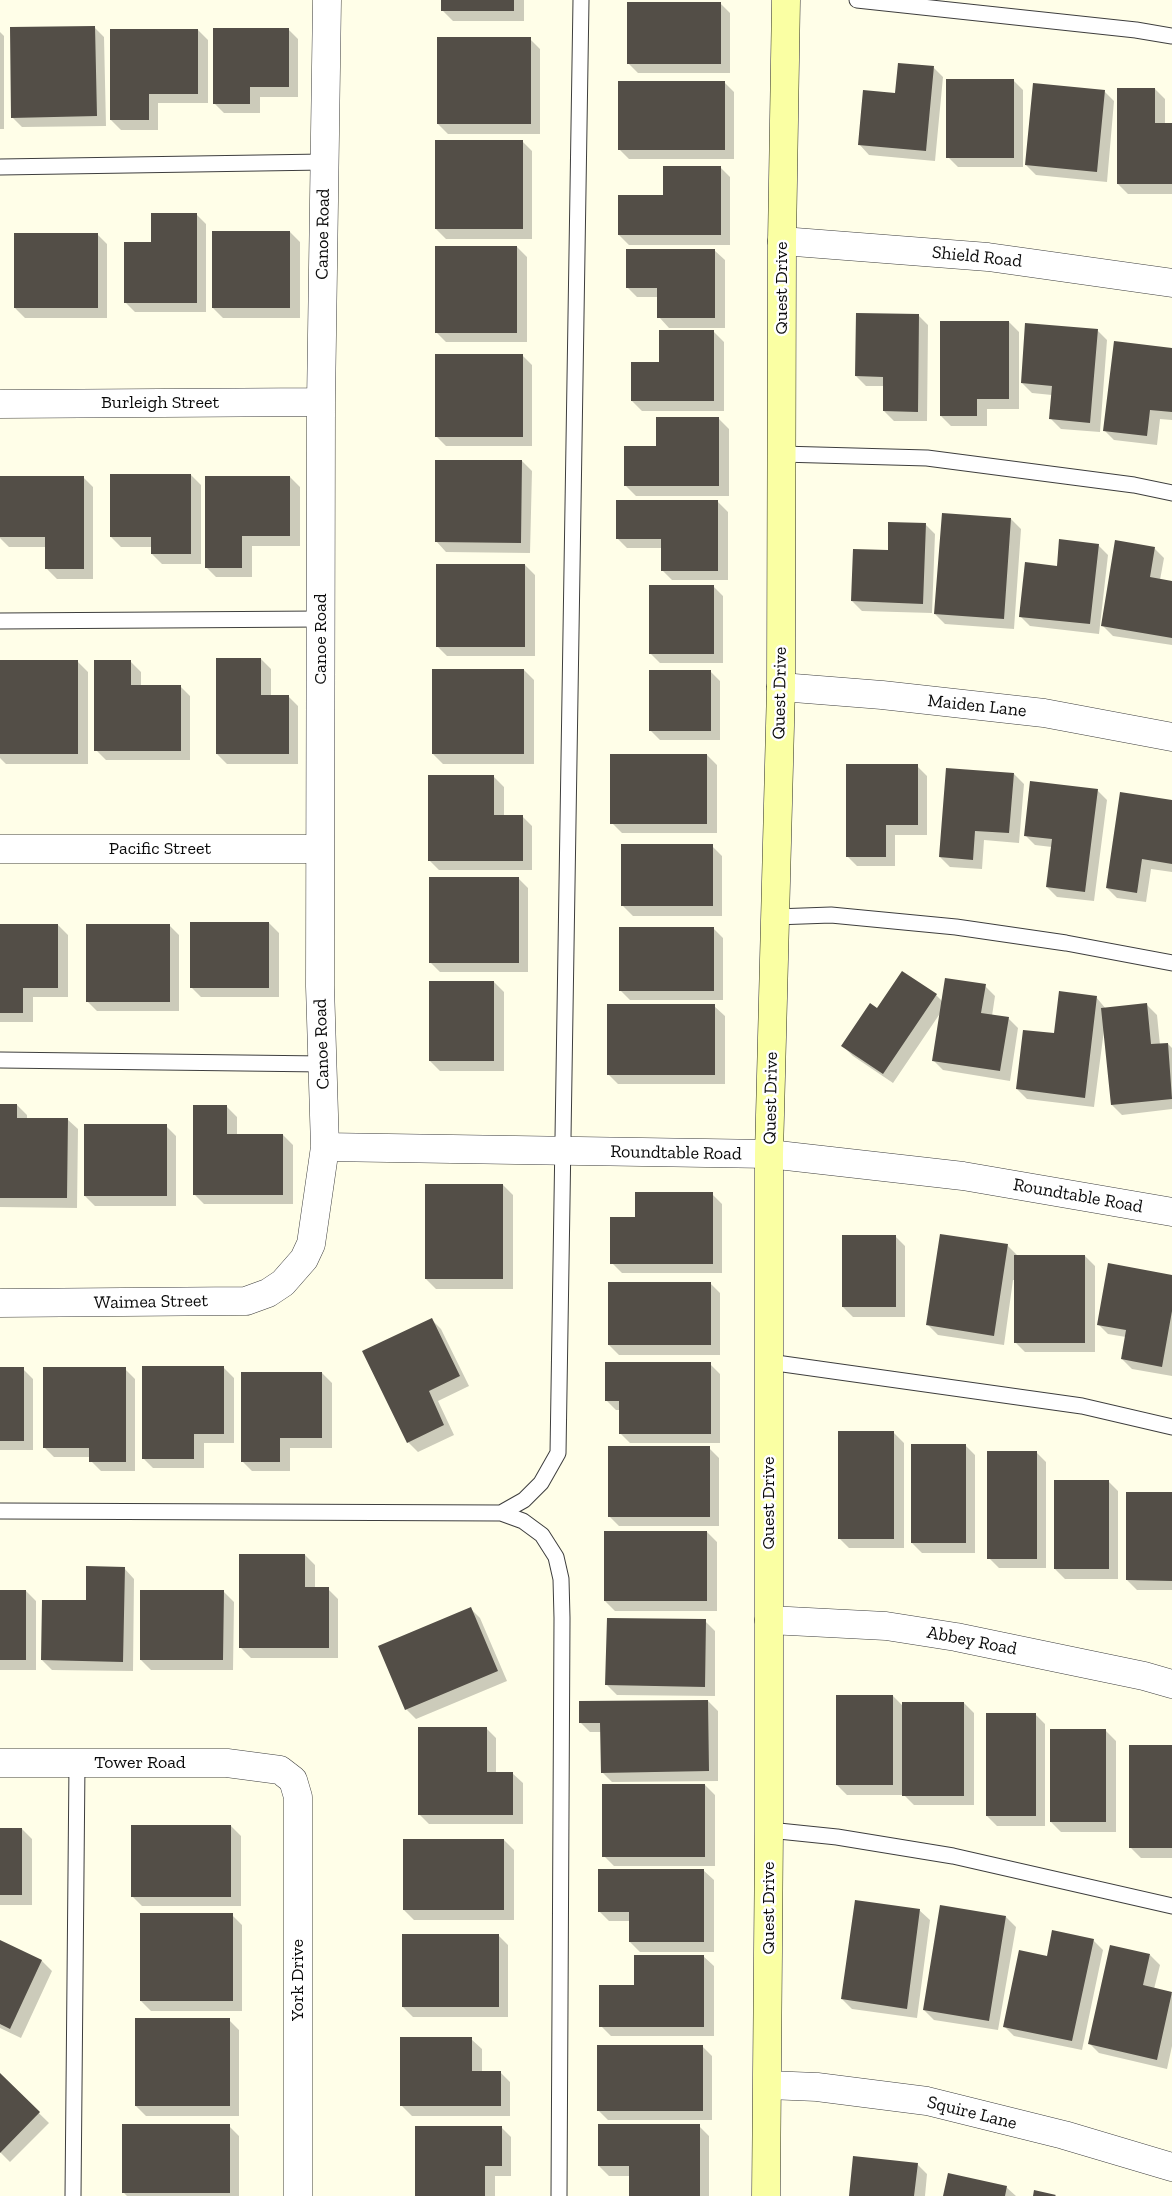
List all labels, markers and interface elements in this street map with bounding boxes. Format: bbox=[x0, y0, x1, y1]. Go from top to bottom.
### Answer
street label: Canoe Road bbox=[311, 188, 335, 280]
street label: Quest Drive bbox=[771, 242, 793, 334]
street label: Shield Road bbox=[931, 242, 1023, 272]
street label: Burleigh Street bbox=[101, 392, 219, 414]
street label: Canoe Road bbox=[310, 593, 332, 685]
street label: Quest Drive bbox=[768, 646, 792, 740]
street label: Maiden Lane bbox=[926, 690, 1028, 722]
street label: Pacific Street bbox=[109, 838, 211, 860]
street label: Canoe Road bbox=[310, 998, 334, 1090]
street label: Quest Drive bbox=[759, 1051, 783, 1145]
street label: Roundtable Road bbox=[610, 1141, 742, 1165]
street label: Roundtable Road bbox=[1011, 1174, 1145, 1218]
street label: Waimea Street bbox=[94, 1290, 208, 1314]
street label: Quest Drive bbox=[758, 1457, 780, 1549]
street label: Abbey Road bbox=[925, 1622, 1019, 1660]
street label: Tower Road bbox=[94, 1752, 186, 1774]
street label: Quest Drive bbox=[758, 1862, 780, 1954]
street label: York Drive bbox=[287, 1939, 309, 2021]
street label: Squire Lane bbox=[925, 2091, 1019, 2135]

